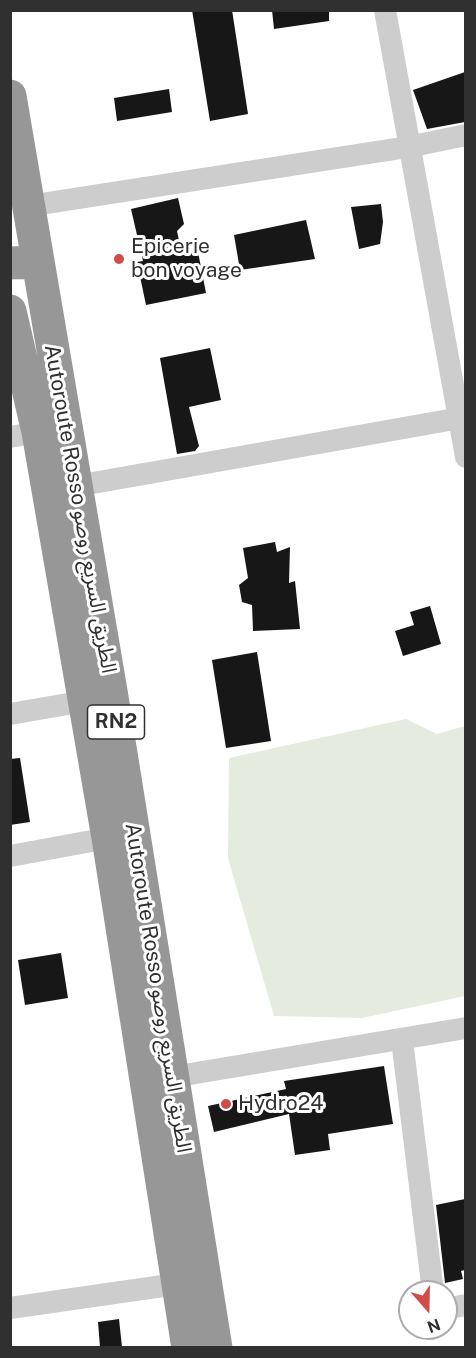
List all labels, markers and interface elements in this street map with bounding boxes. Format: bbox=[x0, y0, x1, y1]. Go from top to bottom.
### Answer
place label: Epicerie bon voyage bbox=[131, 234, 242, 284]
marker: Epicerie bon voyage bbox=[112, 252, 126, 266]
street label: Autoroute Rosso الطريق السريع روصو bbox=[39, 343, 121, 675]
road number: RN2 bbox=[88, 705, 144, 739]
street label: Autoroute Rosso الطريق السريع روصو bbox=[119, 821, 197, 1155]
place label: Hydro24 bbox=[238, 1091, 323, 1117]
marker: Hydro24 bbox=[219, 1097, 233, 1111]
north arrow bbox=[398, 1280, 458, 1340]
text: N bbox=[425, 1314, 443, 1337]

